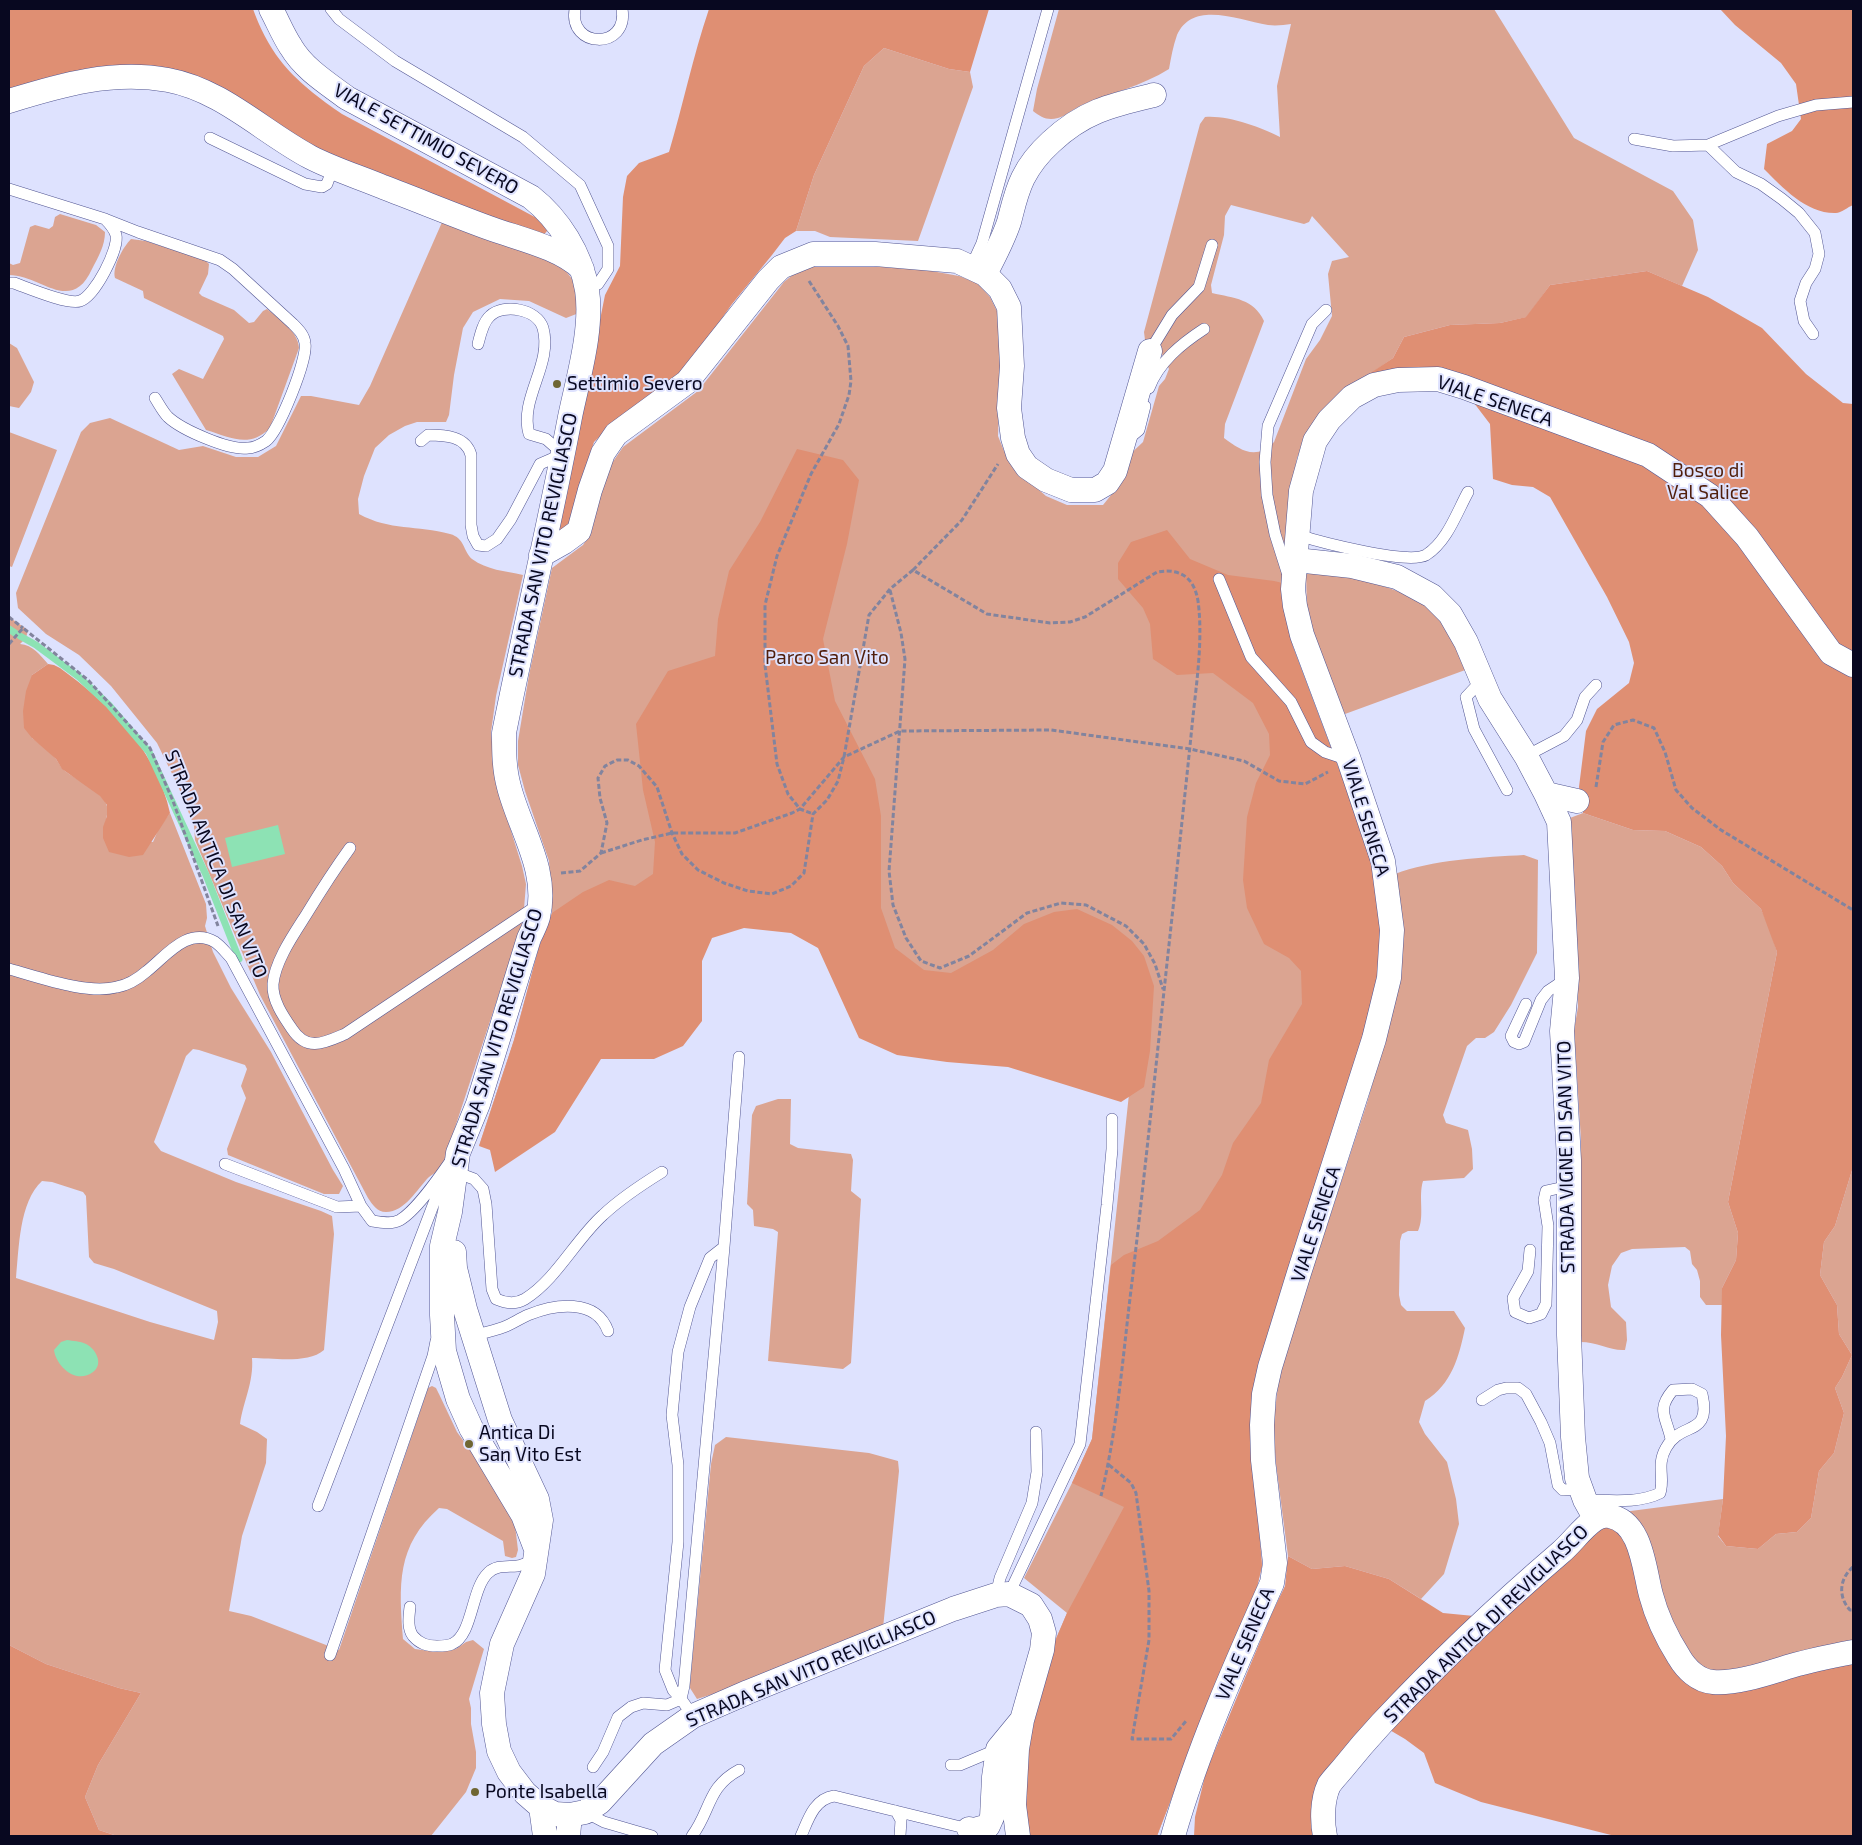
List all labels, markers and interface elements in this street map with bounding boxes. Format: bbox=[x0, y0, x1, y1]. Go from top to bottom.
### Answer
street label: VIALE SETTIMIO SEVERO bbox=[330, 79, 522, 199]
street label: VIALE SENECA bbox=[1434, 371, 1556, 431]
place label: Settimio Severo bbox=[567, 373, 703, 395]
marker: Settimio Severo bbox=[551, 378, 563, 390]
street label: STRADA SAN VITO REVIGLIASCO bbox=[504, 411, 582, 679]
park label: Bosco di Val Salice bbox=[1667, 460, 1749, 504]
park label: Parco San Vito bbox=[765, 647, 889, 669]
street label: STRADA ANTICA DI SAN VITO bbox=[160, 747, 272, 981]
street label: VIALE SENECA bbox=[1337, 757, 1395, 879]
street label: STRADA SAN VITO REVIGLIASCO bbox=[447, 906, 547, 1170]
street label: STRADA VIGNE DI SAN VITO bbox=[1553, 1041, 1579, 1273]
street label: VIALE SENECA bbox=[1286, 1163, 1346, 1285]
place label: Antica Di San Vito Est bbox=[479, 1422, 581, 1466]
marker: Antica Di San Vito Est bbox=[463, 1438, 475, 1450]
street label: STRADA ANTICA DI REVIGLIASCO bbox=[1379, 1520, 1593, 1728]
street label: VIALE SENECA bbox=[1211, 1584, 1279, 1704]
street label: STRADA SAN VITO REVIGLIASCO bbox=[682, 1606, 940, 1732]
place label: Ponte Isabella bbox=[485, 1781, 607, 1803]
marker: Ponte Isabella bbox=[469, 1786, 481, 1798]

